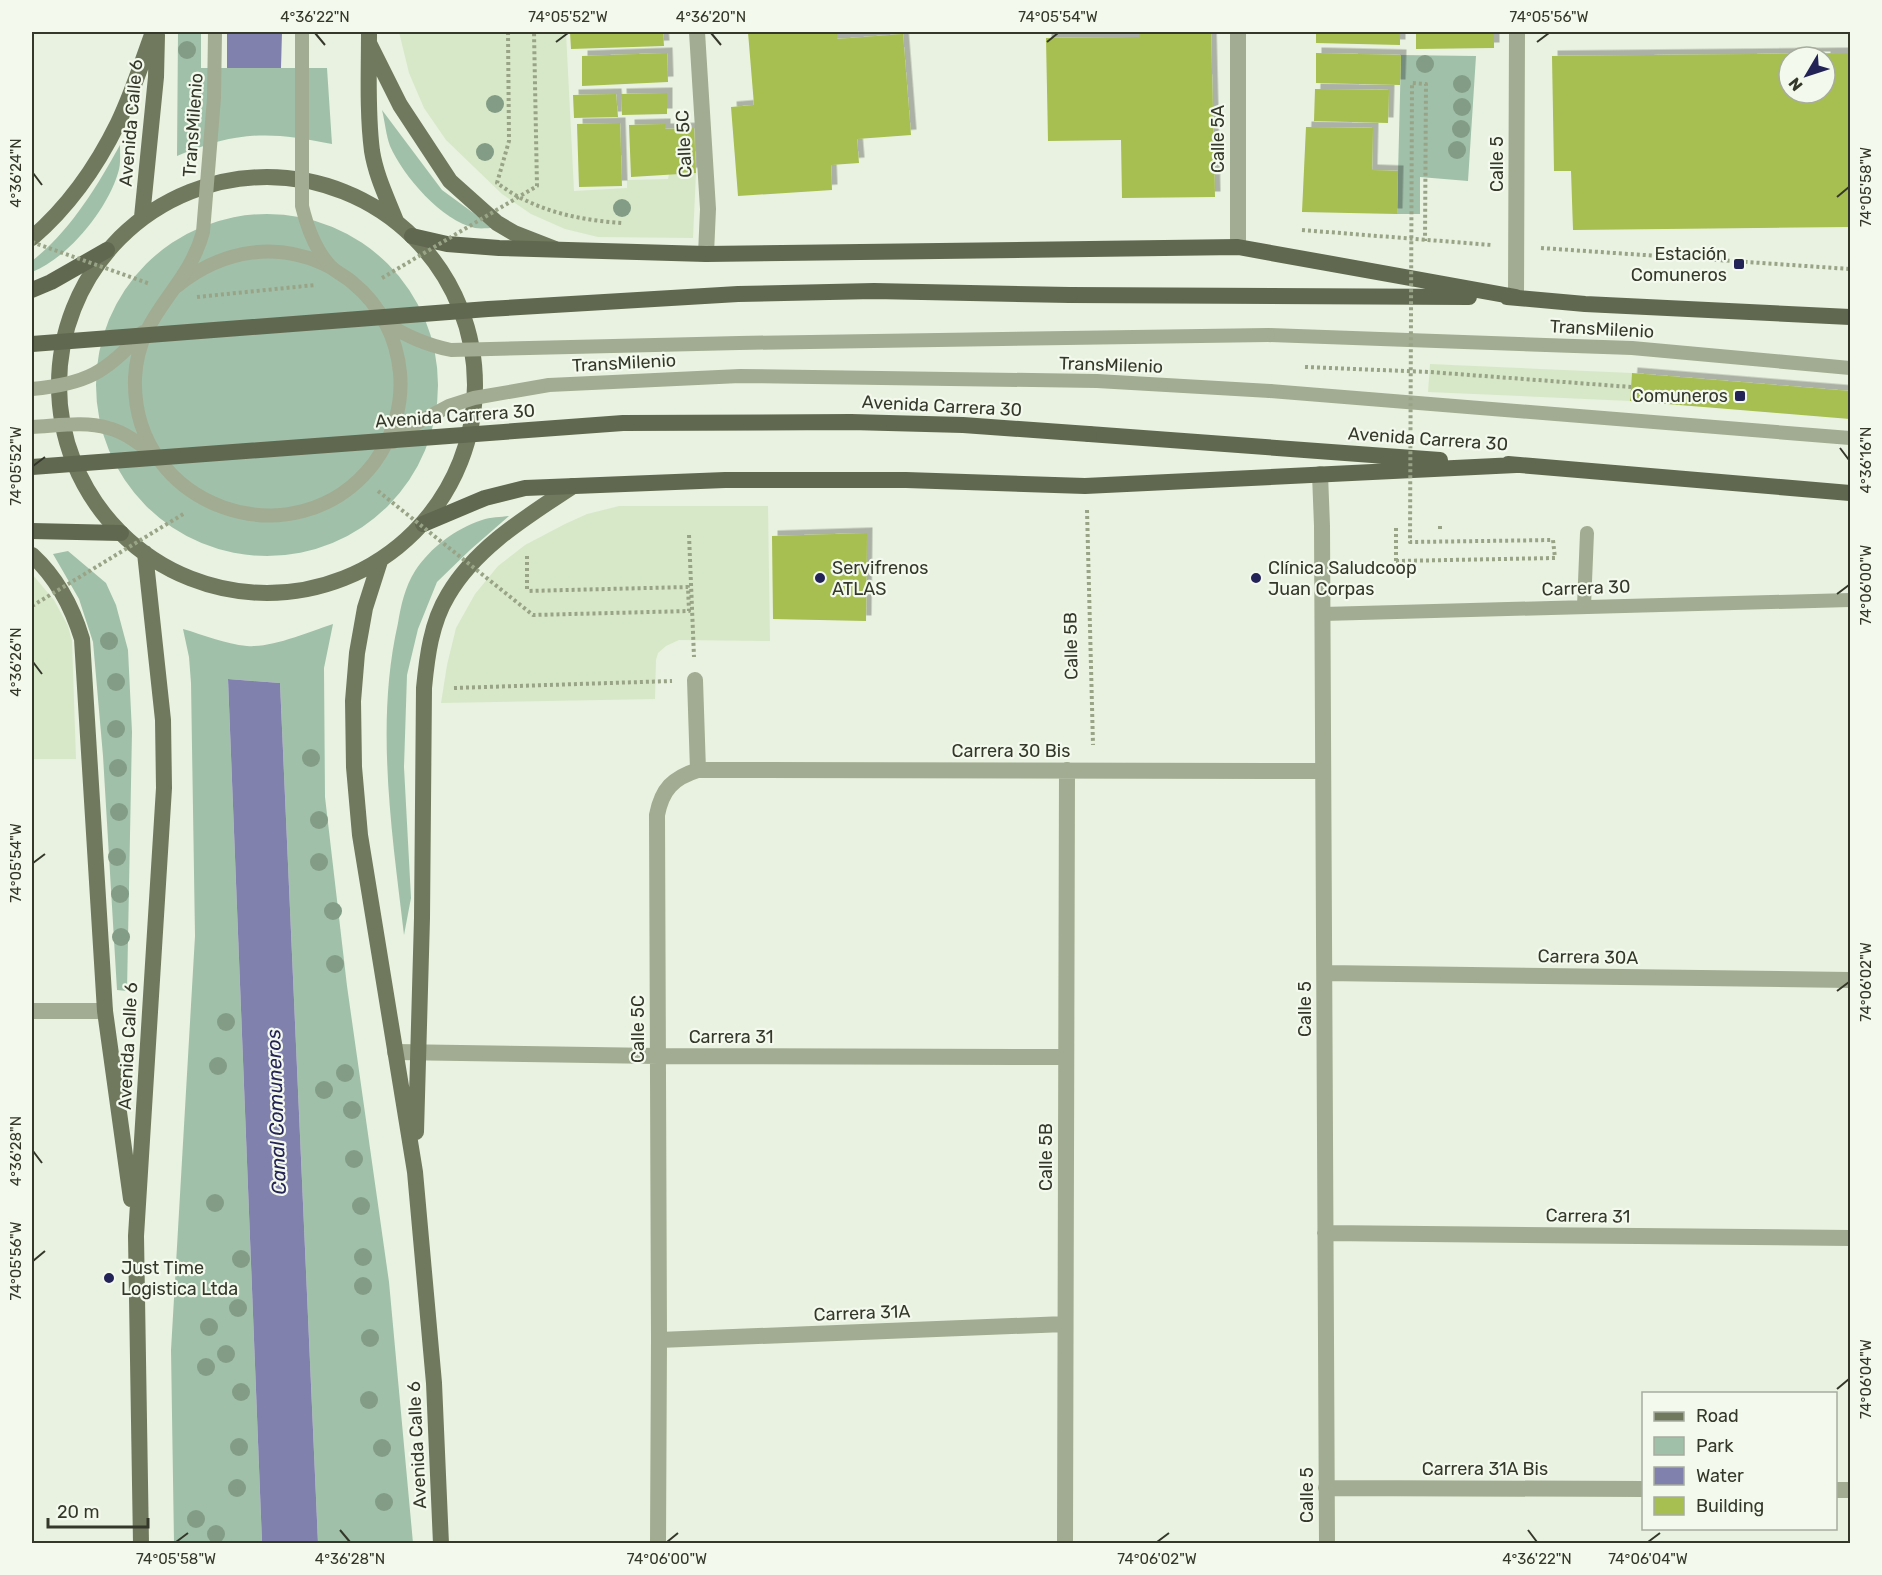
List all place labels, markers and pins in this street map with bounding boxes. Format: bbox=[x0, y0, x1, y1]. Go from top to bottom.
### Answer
place label: Estación Comuneros bbox=[1631, 243, 1727, 286]
marker: Estación Comuneros bbox=[1732, 257, 1746, 271]
place label: Comuneros bbox=[1632, 385, 1728, 407]
marker: Comuneros bbox=[1733, 389, 1747, 403]
place label: Servifrenos ATLAS bbox=[832, 557, 929, 600]
place label: Clínica Saludcoop Juan Corpas bbox=[1268, 557, 1417, 600]
marker: Servifrenos ATLAS bbox=[813, 571, 827, 585]
marker: Clínica Saludcoop Juan Corpas bbox=[1249, 571, 1263, 585]
place label: Just Time Logistica Ltda bbox=[121, 1257, 238, 1300]
marker: Just Time Logistica Ltda bbox=[102, 1271, 116, 1285]

